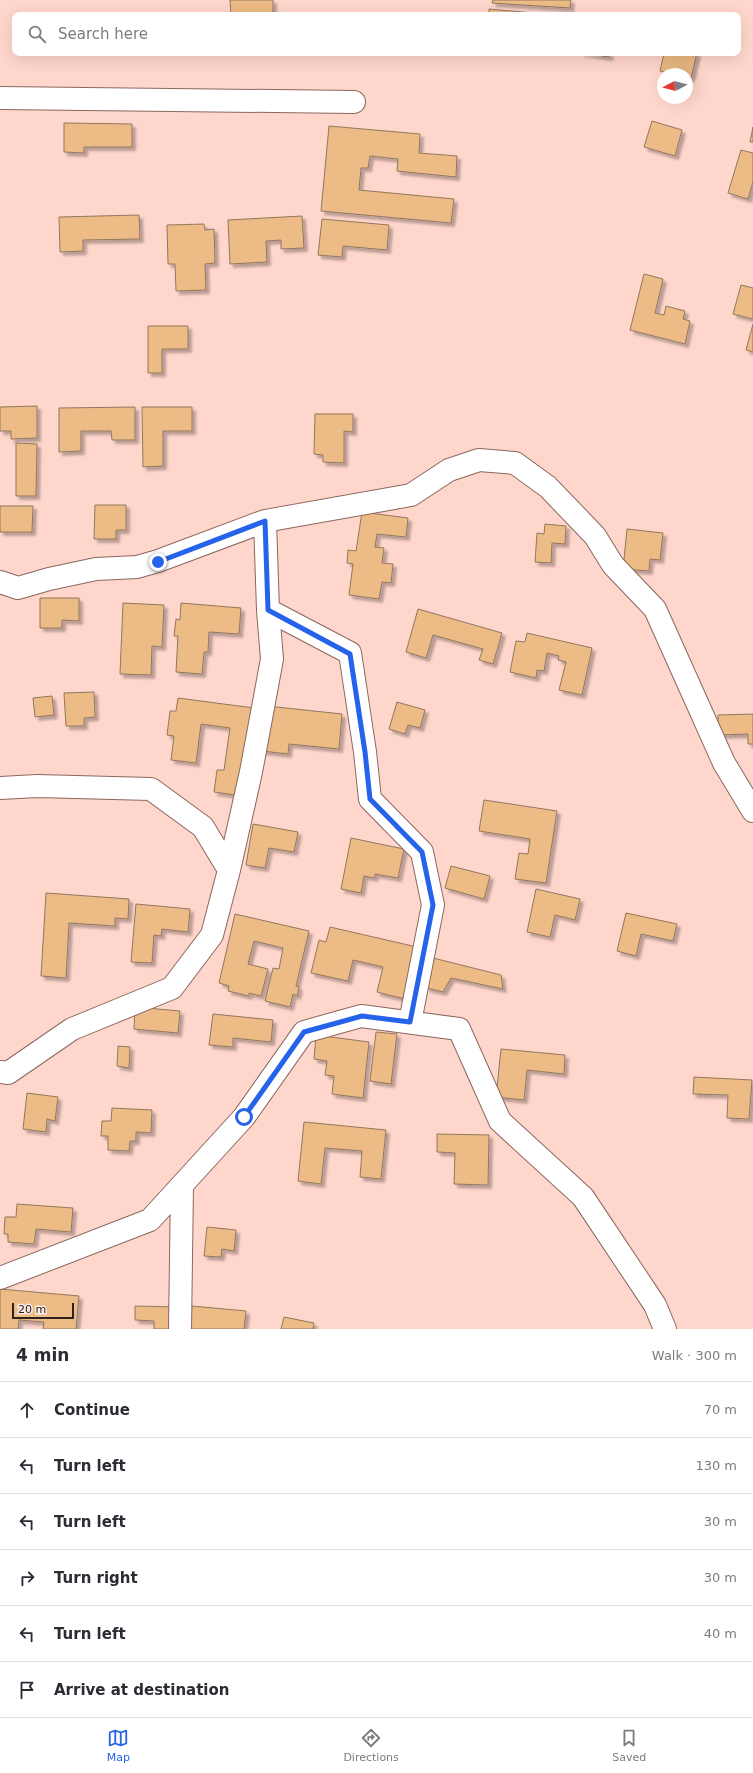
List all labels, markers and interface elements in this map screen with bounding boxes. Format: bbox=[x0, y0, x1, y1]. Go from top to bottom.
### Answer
search box bbox=[12, 12, 741, 56]
icon: search bbox=[26, 23, 48, 45]
text: Search here bbox=[58, 25, 148, 43]
north arrow bbox=[657, 68, 693, 104]
route end bbox=[149, 553, 167, 571]
route start bbox=[235, 1108, 253, 1126]
scale bar bbox=[12, 1301, 74, 1320]
text: 20 m bbox=[18, 1303, 46, 1316]
text: 4 min bbox=[16, 1345, 69, 1365]
text: Walk · 300 m bbox=[652, 1348, 737, 1363]
icon: ahead bbox=[16, 1399, 38, 1421]
text: Continue bbox=[54, 1401, 130, 1419]
text: 70 m bbox=[704, 1402, 737, 1417]
icon: left bbox=[16, 1455, 38, 1477]
text: Turn left bbox=[54, 1457, 126, 1475]
text: 130 m bbox=[695, 1458, 737, 1473]
icon: left bbox=[16, 1511, 38, 1533]
text: Turn left bbox=[54, 1513, 126, 1531]
text: 30 m bbox=[704, 1514, 737, 1529]
icon: right bbox=[16, 1567, 38, 1589]
text: Turn right bbox=[54, 1569, 138, 1587]
text: 30 m bbox=[704, 1570, 737, 1585]
icon: left bbox=[16, 1623, 38, 1645]
text: Turn left bbox=[54, 1625, 126, 1643]
text: 40 m bbox=[704, 1626, 737, 1641]
icon: arrive bbox=[16, 1679, 38, 1701]
text: Arrive at destination bbox=[54, 1681, 229, 1699]
tab: Map bbox=[107, 1727, 130, 1764]
tab: Directions bbox=[343, 1727, 399, 1764]
tab: Saved bbox=[612, 1727, 646, 1764]

